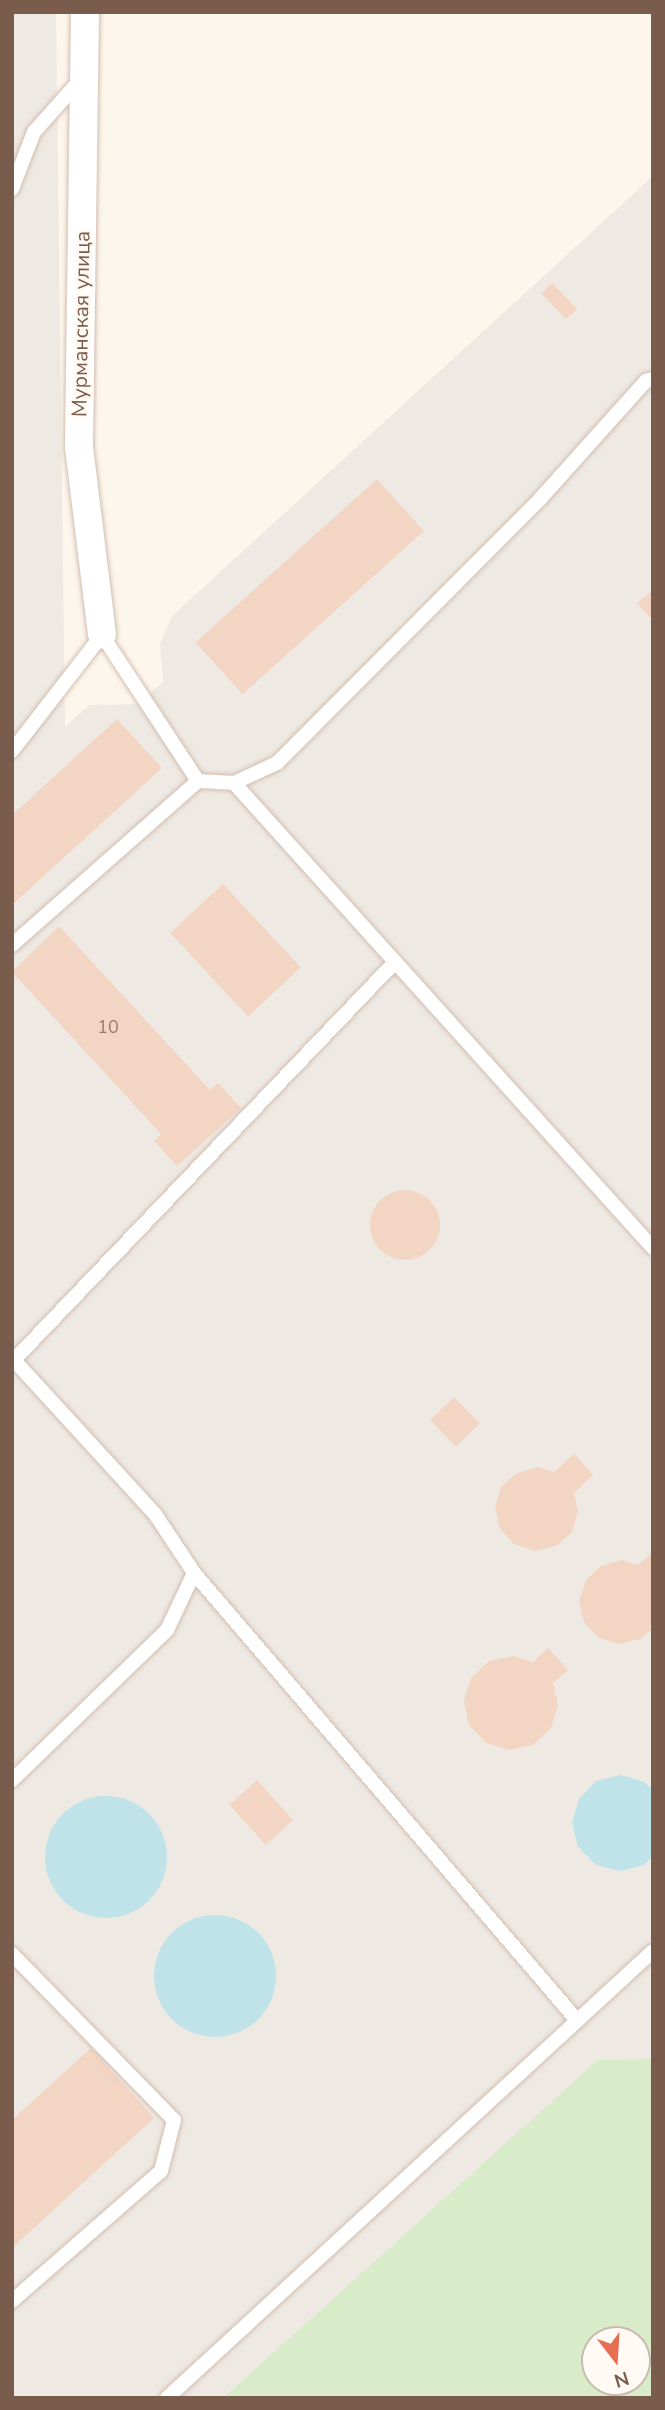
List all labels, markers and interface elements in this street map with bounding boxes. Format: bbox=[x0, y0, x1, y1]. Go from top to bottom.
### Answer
street label: Мурманская улица bbox=[67, 231, 95, 417]
house number: 10 bbox=[97, 1016, 119, 1038]
north arrow bbox=[581, 2326, 651, 2396]
text: N bbox=[611, 2365, 632, 2394]

